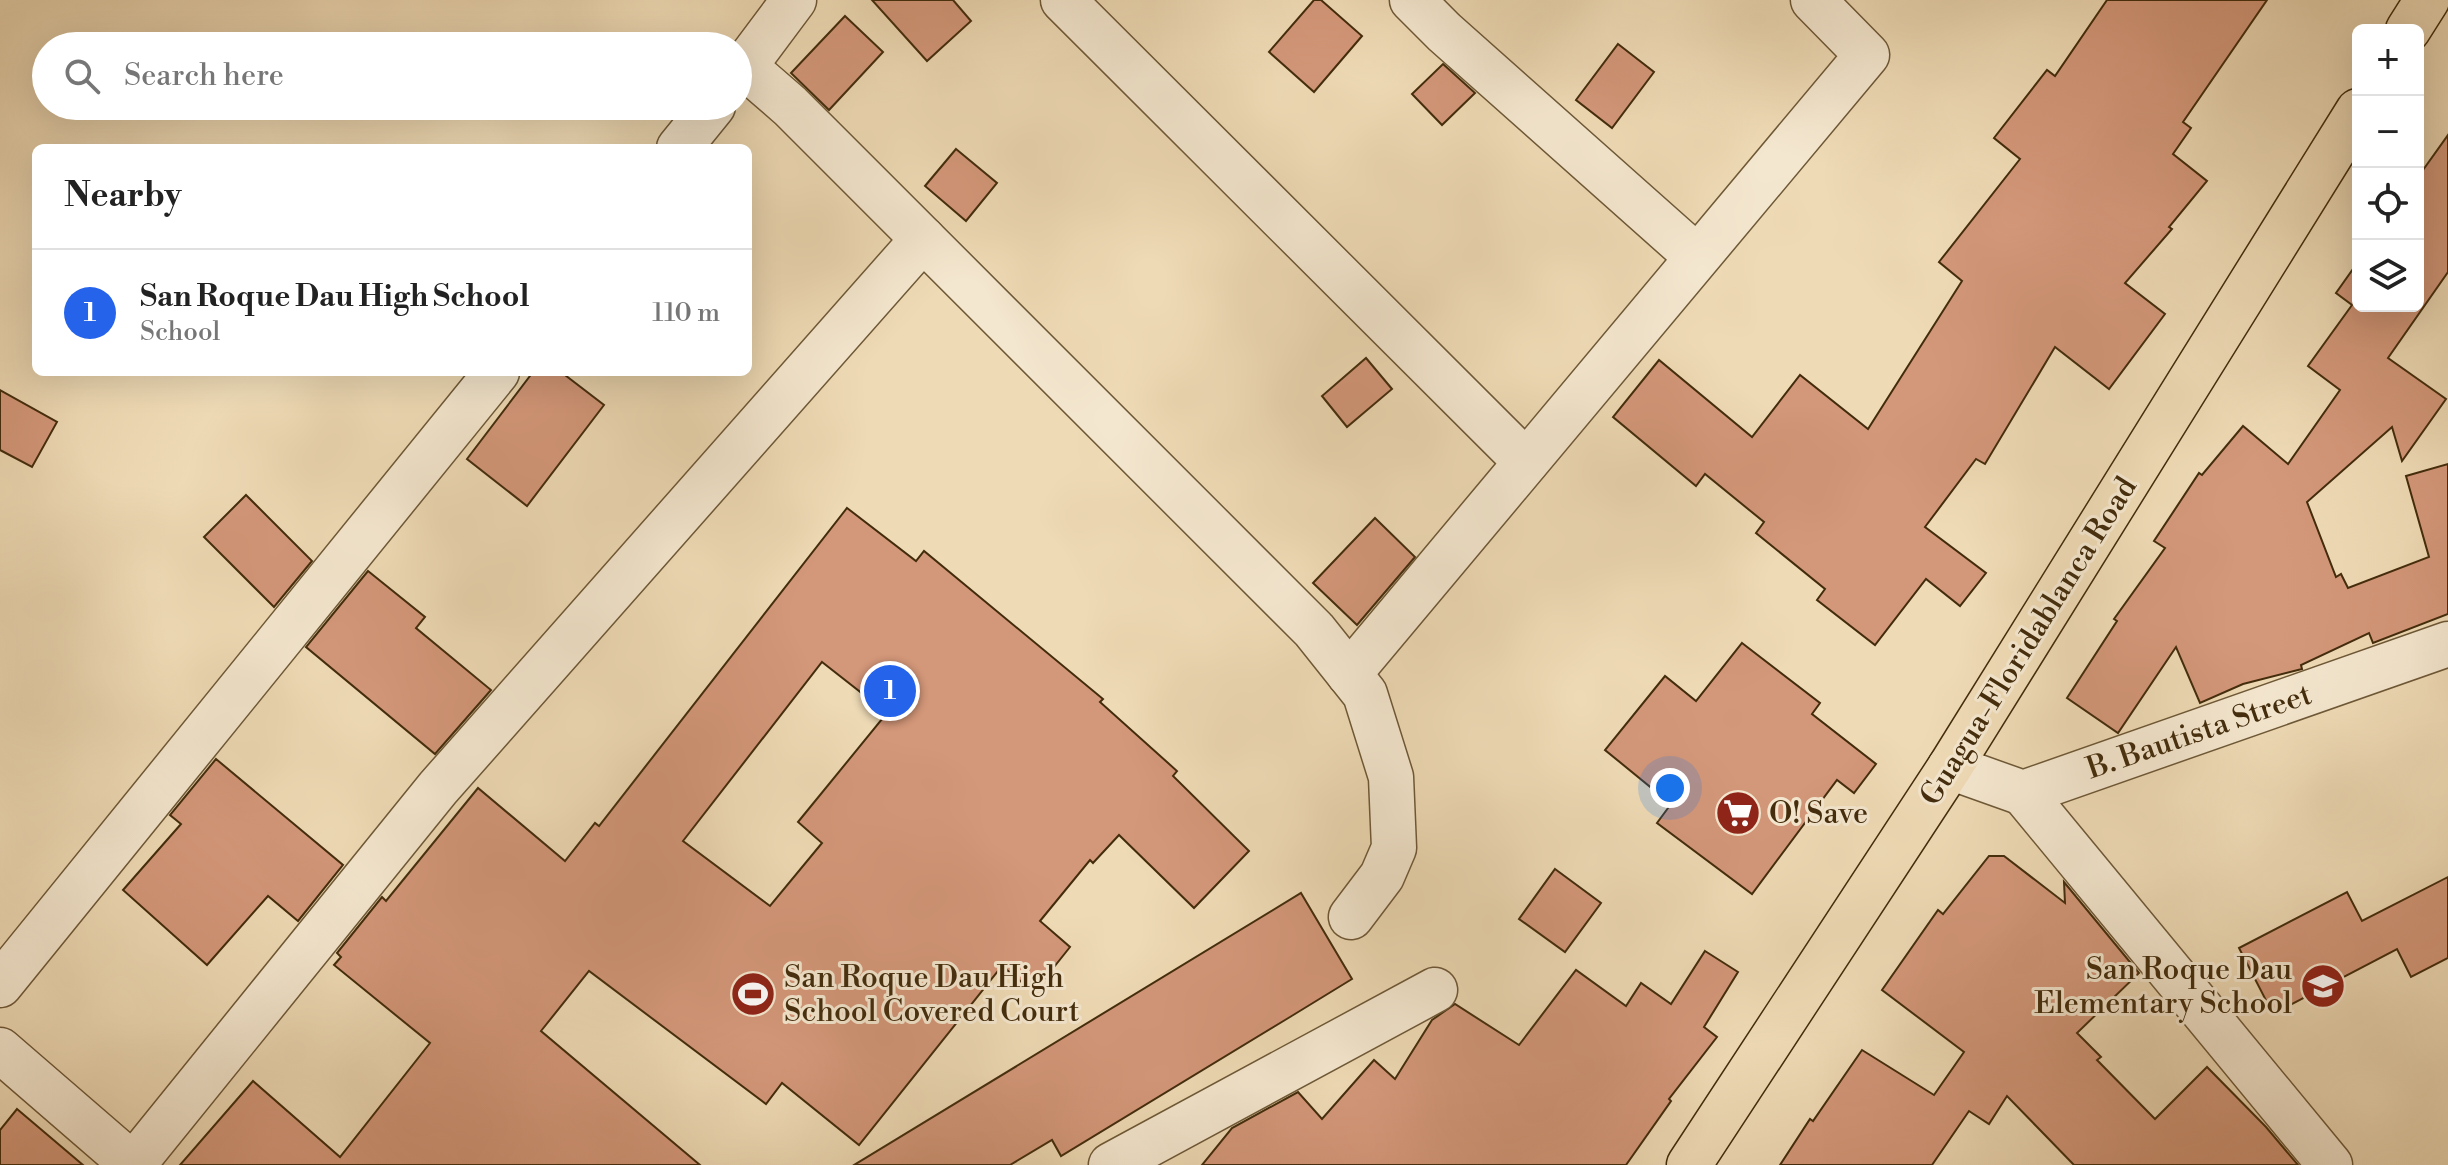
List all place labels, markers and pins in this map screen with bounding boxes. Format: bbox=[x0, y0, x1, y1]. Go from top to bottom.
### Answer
pin: 1 bbox=[864, 661, 916, 721]
supermarket icon: O! Save bbox=[1714, 789, 1762, 837]
place label: O! Save bbox=[1769, 795, 1868, 833]
place label: San Roque Dau Elementary School bbox=[2034, 951, 2292, 1023]
place label: San Roque Dau High School Covered Court bbox=[784, 959, 1080, 1031]
school or university icon: San Roque Dau Elementary School bbox=[2299, 962, 2347, 1010]
sports icon: San Roque Dau High School Covered Court bbox=[729, 970, 777, 1018]

